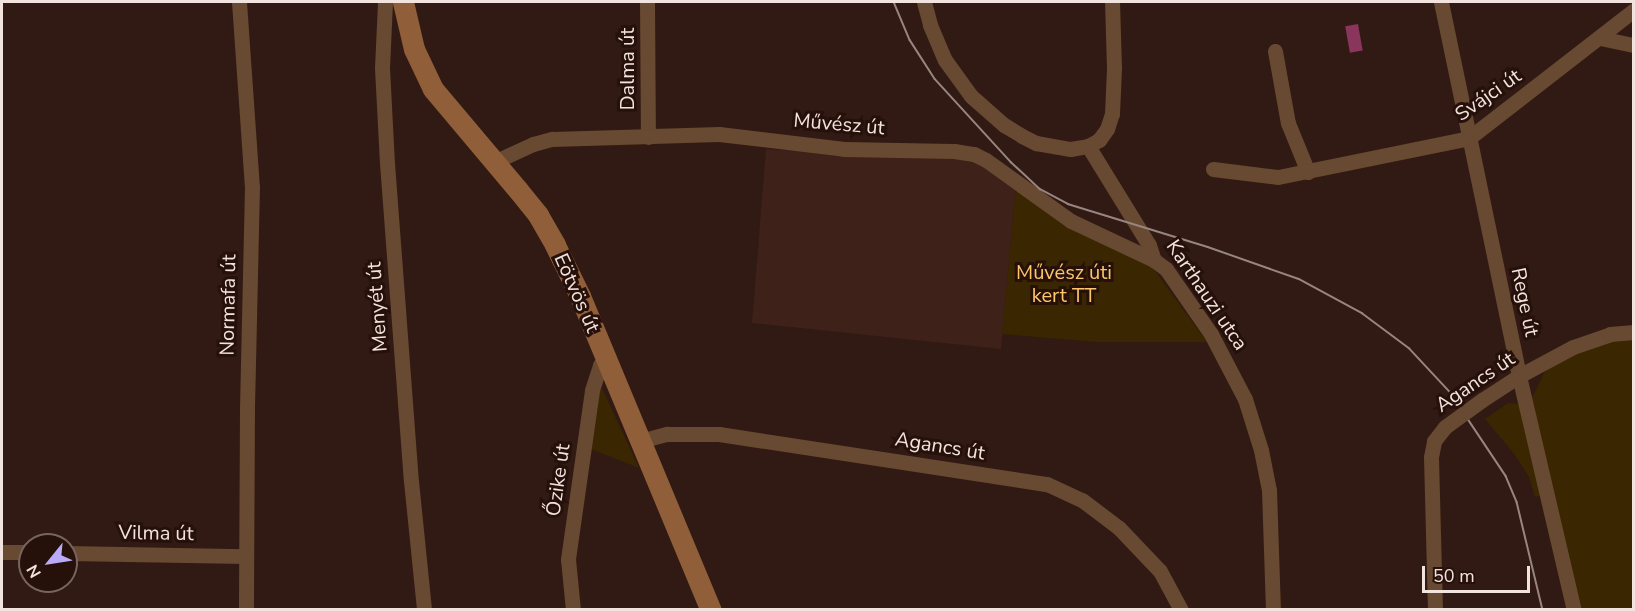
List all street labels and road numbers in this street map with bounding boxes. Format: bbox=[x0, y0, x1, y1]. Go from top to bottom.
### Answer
street label: Dalma út bbox=[615, 28, 639, 110]
street label: Svájci út bbox=[1450, 64, 1526, 126]
street label: Művész út bbox=[793, 108, 885, 140]
street label: Karthauzi utca bbox=[1161, 235, 1253, 355]
street label: Eötvös út bbox=[549, 250, 605, 336]
street label: Normafa út bbox=[215, 254, 241, 356]
street label: Menyét út bbox=[362, 261, 392, 353]
street label: Rege út bbox=[1506, 266, 1544, 338]
street label: Agancs út bbox=[1431, 347, 1519, 417]
street label: Agancs út bbox=[893, 427, 987, 465]
street label: Őzike út bbox=[541, 442, 575, 518]
street label: Vilma út bbox=[118, 520, 194, 546]

